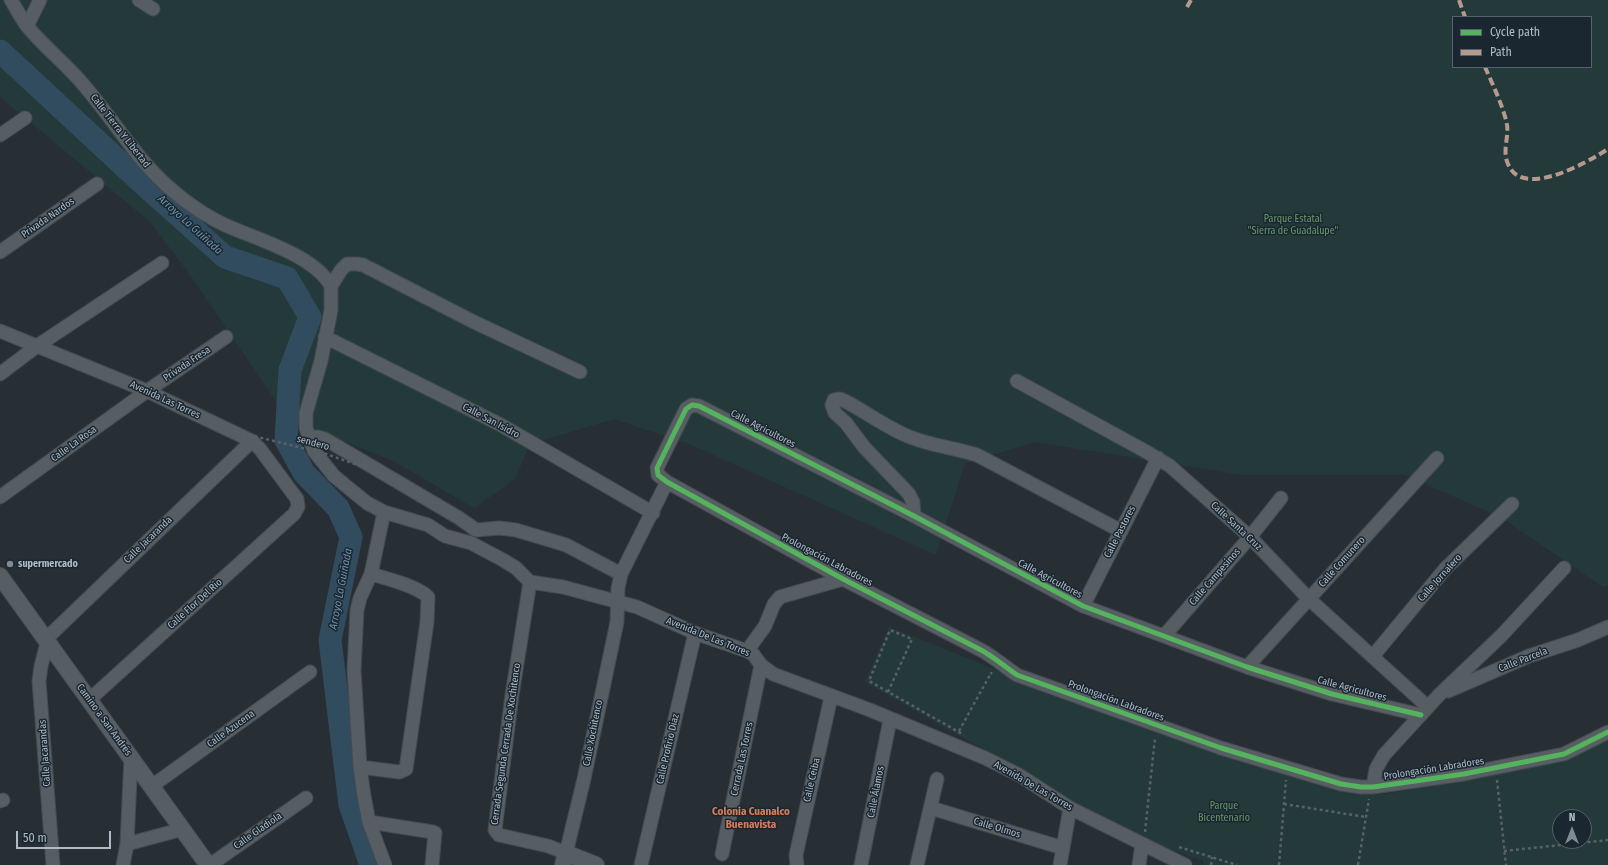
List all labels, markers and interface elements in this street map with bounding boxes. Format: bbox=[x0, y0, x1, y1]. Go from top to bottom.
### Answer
legend bbox=[1452, 16, 1592, 68]
text: Cycle path bbox=[1490, 25, 1540, 39]
text: Path bbox=[1490, 45, 1512, 59]
street label: Calle Tierra Y Libertad bbox=[88, 92, 152, 170]
water label: Arroyo La Guiñada bbox=[155, 193, 225, 257]
street label: Privada Nardos bbox=[19, 195, 77, 241]
park label: Parque Estatal "Sierra de Guadalupe" bbox=[1248, 213, 1338, 236]
street label: Privada Fresa bbox=[161, 344, 213, 384]
street label: Avenida Las Torres bbox=[128, 378, 202, 422]
street label: Calle San Isidro bbox=[460, 401, 522, 441]
street label: Calle Agricultores bbox=[729, 408, 797, 450]
street label: Calle La Rosa bbox=[49, 423, 99, 465]
street label: sendero bbox=[295, 433, 331, 453]
street label: Calle Santa Cruz bbox=[1208, 499, 1264, 553]
street label: Calle Pastores bbox=[1102, 504, 1138, 560]
street label: Calle Jacaranda bbox=[121, 514, 175, 566]
street label: Prolongación Labradores bbox=[779, 531, 875, 589]
street label: Calle Comunero bbox=[1316, 534, 1368, 590]
street label: Calle Campesinos bbox=[1187, 546, 1243, 608]
water label: Arroyo La Guiñada bbox=[327, 547, 355, 631]
street label: Calle Jornalero bbox=[1416, 552, 1464, 604]
street label: Calle Agricultores bbox=[1016, 557, 1084, 601]
place label: supermercado bbox=[18, 558, 78, 570]
marker: supermercado bbox=[5, 559, 15, 569]
street label: Calle Flor Del Río bbox=[165, 576, 225, 632]
street label: Avenida De Las Torres bbox=[664, 615, 752, 659]
street label: Calle Parcela bbox=[1497, 645, 1549, 675]
street label: Cerrada Segunda Cerrada De Xochitenco bbox=[489, 662, 523, 826]
street label: Calle Agricultores bbox=[1316, 674, 1388, 704]
street label: Prolongación Labradores bbox=[1066, 678, 1166, 724]
street label: Camino a San Andrés bbox=[74, 682, 134, 758]
street label: Calle Xochitenco bbox=[581, 699, 605, 767]
street label: Calle Azucena bbox=[205, 708, 257, 750]
street label: Calle Profirio Díaz bbox=[654, 713, 682, 785]
street label: Calle Jacarandas bbox=[37, 719, 53, 787]
street label: Cerrada Las Torres bbox=[728, 721, 756, 797]
street label: Prolongación Labradores bbox=[1383, 755, 1485, 783]
street label: Calle Ceiba bbox=[801, 757, 823, 803]
street label: Avenida De Las Torres bbox=[991, 759, 1075, 813]
street label: Calle Álamos bbox=[865, 765, 887, 819]
park label: Parque Bicentenario bbox=[1198, 800, 1250, 824]
district label: Colonia Cuanalco Buenavista bbox=[712, 805, 790, 831]
north arrow bbox=[1552, 809, 1592, 849]
street label: Calle Gladiola bbox=[232, 810, 284, 852]
text: N bbox=[1569, 811, 1575, 824]
street label: Calle Olmos bbox=[972, 815, 1022, 841]
scale bar bbox=[18, 823, 113, 849]
text: 50 m bbox=[23, 831, 47, 845]

